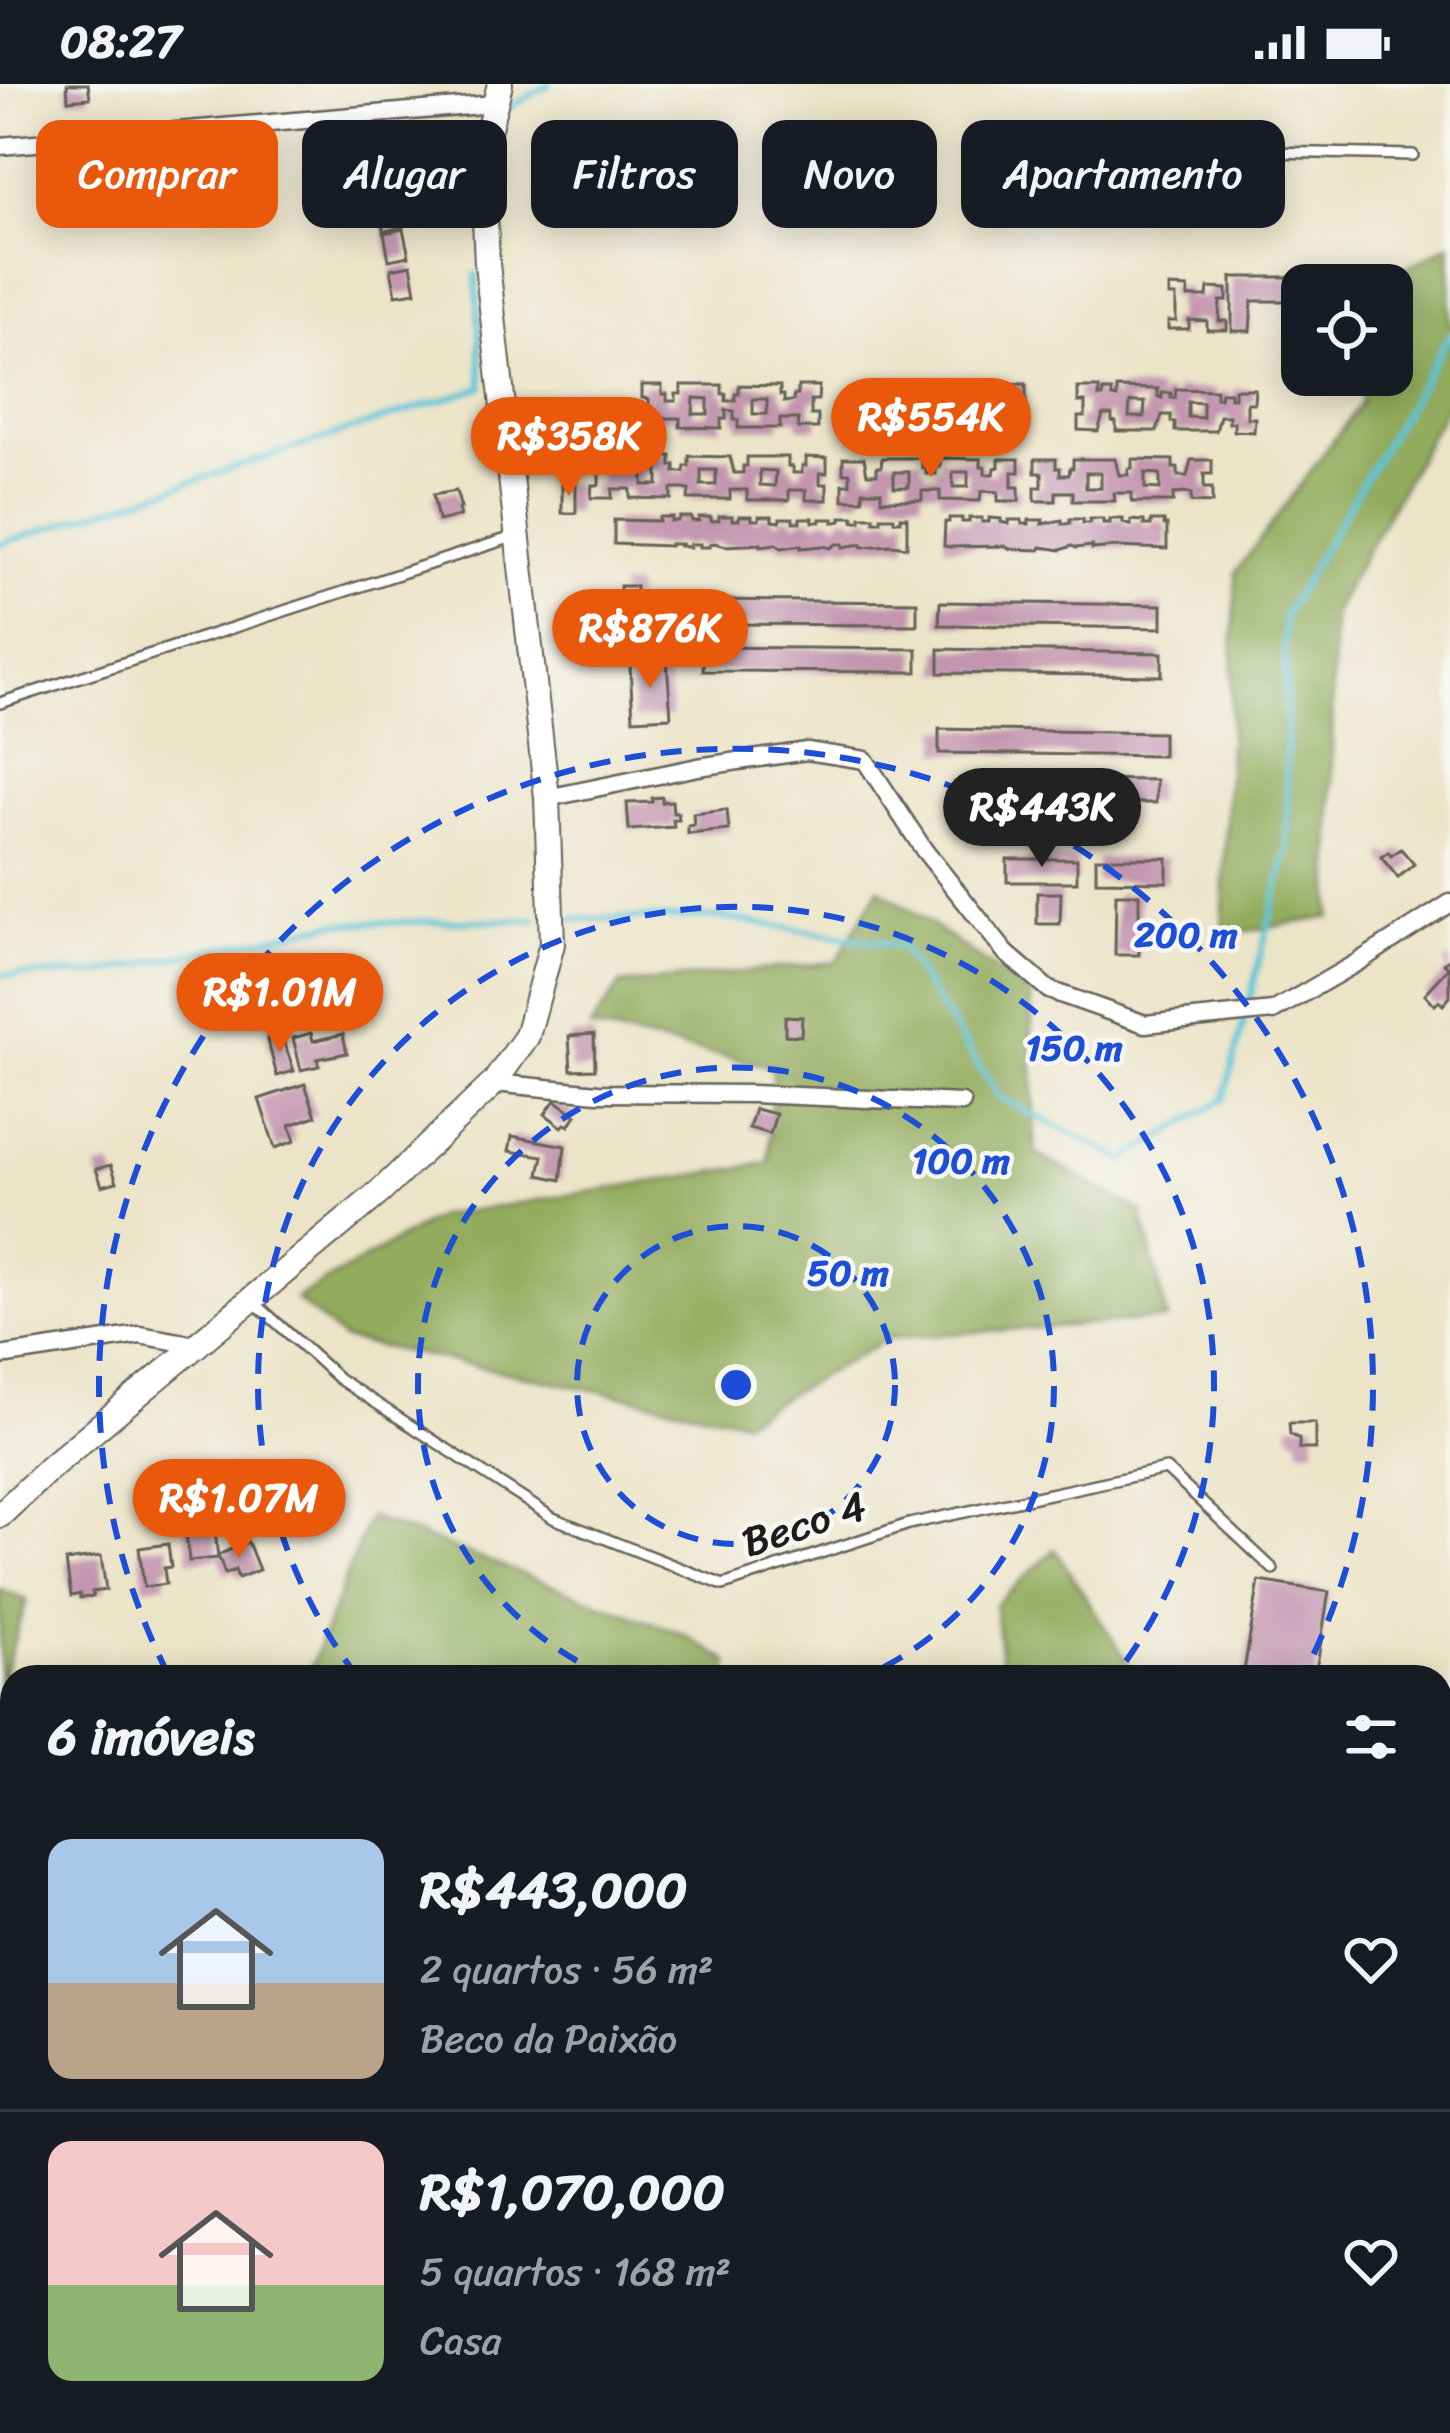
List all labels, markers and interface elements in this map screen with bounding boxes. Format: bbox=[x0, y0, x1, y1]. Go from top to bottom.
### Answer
text: 08:27 bbox=[60, 2, 181, 82]
chip: Comprar bbox=[36, 120, 278, 228]
chip: Alugar bbox=[302, 120, 507, 228]
chip: Filtros bbox=[531, 120, 738, 228]
chip: Novo bbox=[762, 120, 937, 228]
chip: Apartamento bbox=[961, 120, 1285, 228]
map controls bbox=[1281, 264, 1413, 396]
button: locate bbox=[1281, 264, 1413, 396]
pin: R$554K bbox=[833, 378, 1029, 480]
text: R$554K bbox=[858, 382, 1004, 451]
pin: R$358K bbox=[471, 397, 667, 499]
text: R$358K bbox=[498, 401, 640, 470]
pin: R$876K bbox=[552, 589, 748, 691]
text: R$876K bbox=[579, 593, 721, 662]
pin: R$443K bbox=[944, 768, 1140, 870]
text: R$443K bbox=[970, 772, 1114, 841]
text: 200 m bbox=[1134, 903, 1238, 967]
pin: R$1.01M bbox=[169, 953, 391, 1055]
text: R$1.01M bbox=[203, 957, 357, 1026]
text: 150 m bbox=[1025, 1016, 1123, 1080]
text: 100 m bbox=[912, 1129, 1010, 1193]
text: 50 m bbox=[807, 1241, 889, 1305]
centre of rings bbox=[715, 1364, 757, 1406]
pin: R$1.07M bbox=[128, 1459, 350, 1561]
text: R$1.07M bbox=[160, 1463, 318, 1532]
street label: Beco 4 bbox=[732, 1469, 876, 1579]
text: 6 imóveis bbox=[48, 1692, 254, 1782]
icon: filters bbox=[1338, 1704, 1404, 1770]
text: R$443,000 bbox=[420, 1845, 687, 1935]
icon: home bbox=[144, 1887, 288, 2031]
icon: heart bbox=[1338, 1926, 1404, 1992]
text: 2 quartos · 56 m² bbox=[420, 1935, 713, 2004]
text: Beco da Paixão bbox=[420, 2004, 677, 2073]
text: R$1,070,000 bbox=[420, 2147, 725, 2237]
icon: home bbox=[144, 2189, 288, 2333]
icon: heart bbox=[1338, 2228, 1404, 2294]
text: 5 quartos · 168 m² bbox=[420, 2237, 731, 2306]
text: Casa bbox=[420, 2306, 501, 2375]

